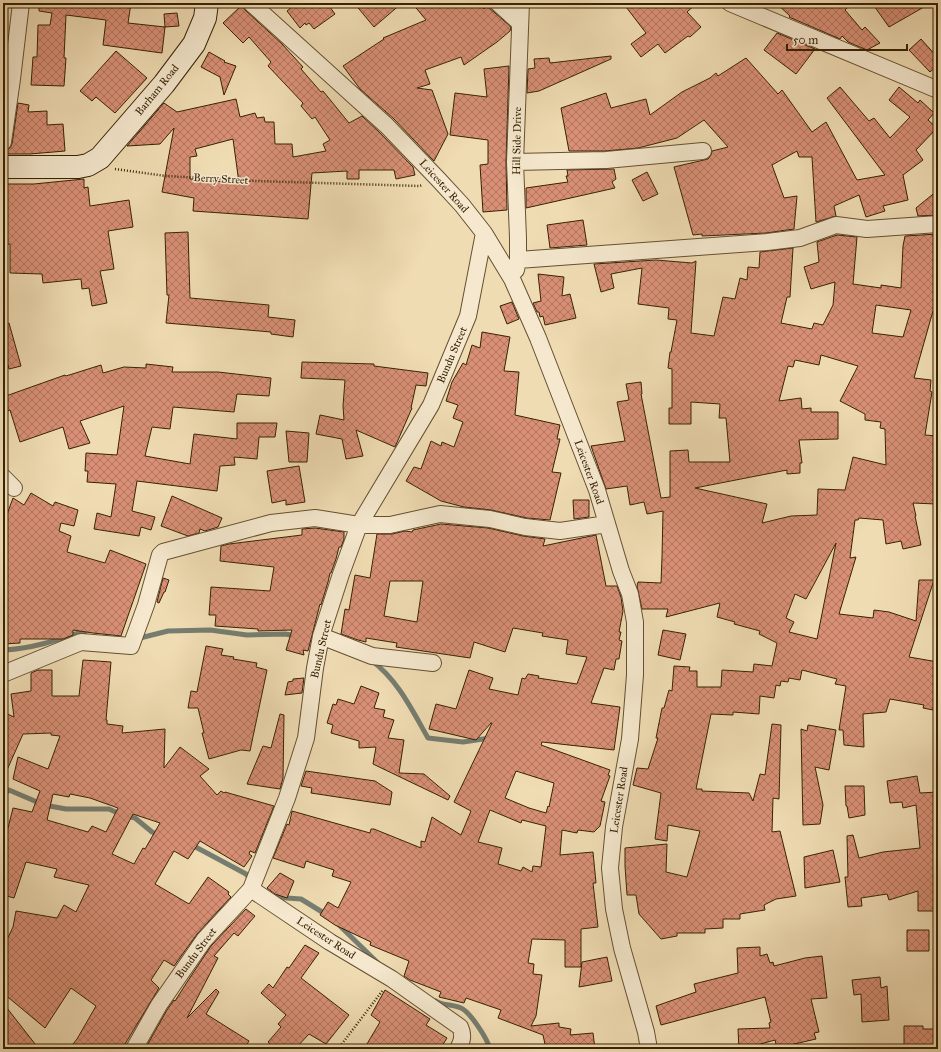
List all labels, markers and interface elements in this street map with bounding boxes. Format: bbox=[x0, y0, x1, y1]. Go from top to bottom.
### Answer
scale bar bbox=[787, 26, 907, 52]
text: 50 m bbox=[793, 33, 818, 47]
street label: Barham Road bbox=[133, 62, 182, 118]
street label: Hill Side Drive bbox=[510, 106, 524, 175]
street label: Leicester Road bbox=[417, 157, 472, 216]
street label: Berry Street bbox=[193, 171, 249, 187]
street label: Bundu Street bbox=[434, 325, 470, 385]
street label: Leicester Road bbox=[571, 438, 607, 506]
street label: Bundu Street bbox=[308, 618, 334, 680]
street label: Leicester Road bbox=[607, 765, 631, 834]
street label: Leicester Road bbox=[294, 914, 358, 962]
street label: Bundu Street bbox=[173, 925, 219, 981]

